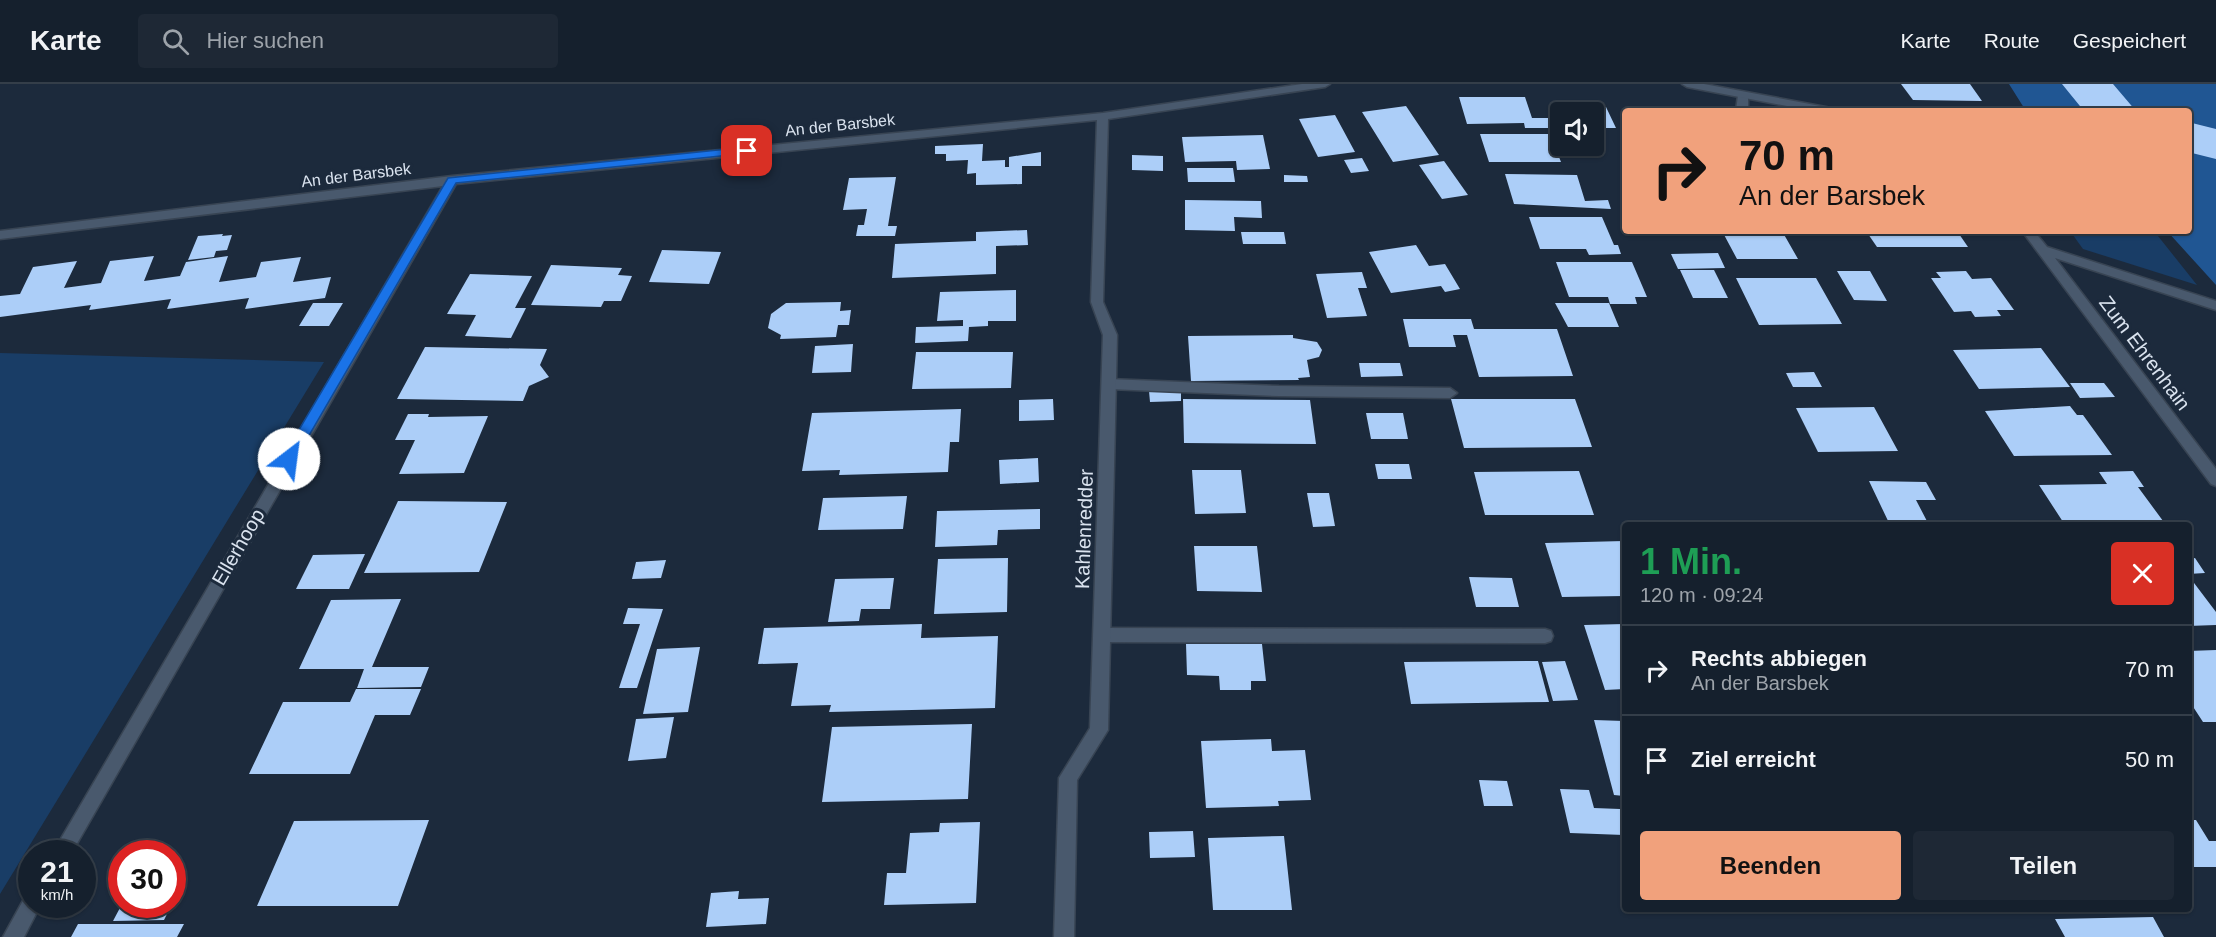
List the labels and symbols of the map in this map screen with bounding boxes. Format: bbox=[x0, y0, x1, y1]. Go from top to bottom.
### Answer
street label: An der Barsbek bbox=[784, 111, 897, 139]
pin bbox=[721, 125, 772, 176]
street label: An der Barsbek bbox=[300, 160, 413, 190]
street label: Zum Ehrenhain bbox=[2095, 292, 2195, 414]
position arrow bbox=[257, 427, 321, 491]
street label: Kahlenredder bbox=[1071, 468, 1097, 589]
street label: Ellerhoop bbox=[207, 505, 269, 589]
speed limit sign: 30 bbox=[108, 840, 186, 918]

